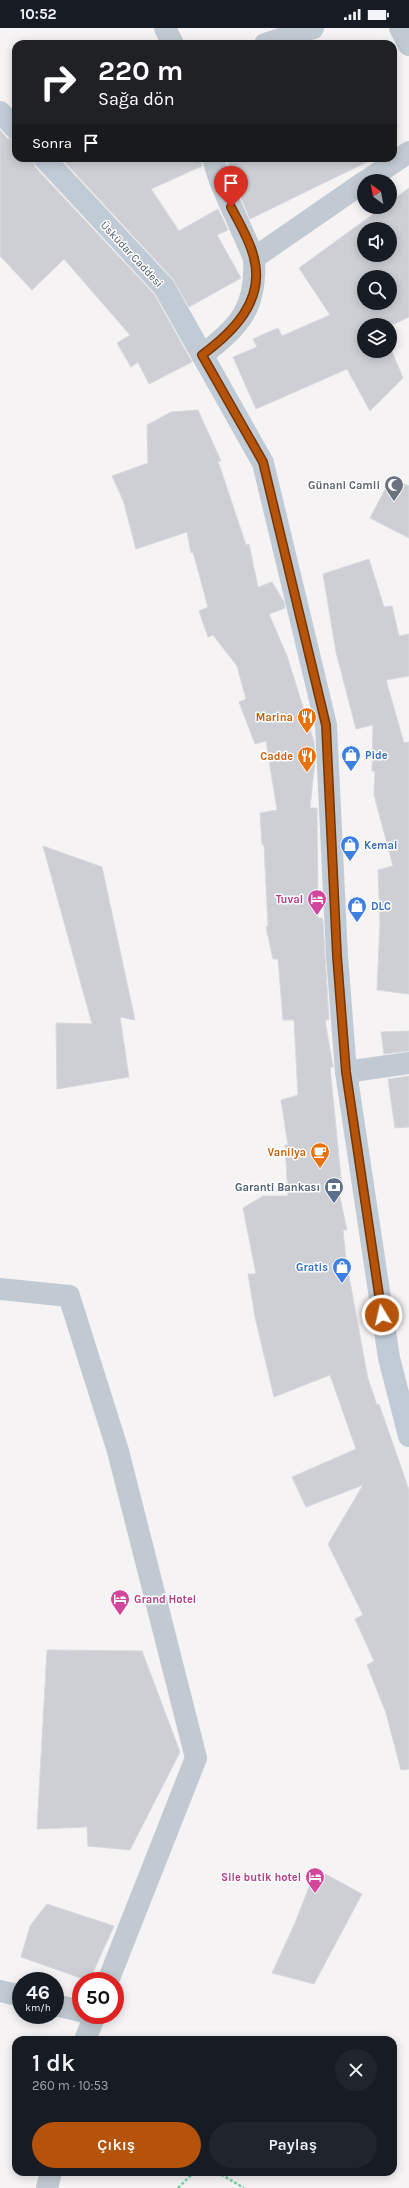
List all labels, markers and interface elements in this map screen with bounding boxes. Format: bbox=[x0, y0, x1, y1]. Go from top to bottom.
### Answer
text: 10:52 bbox=[20, 5, 57, 23]
text: 220 m bbox=[98, 54, 183, 87]
icon: right bbox=[32, 56, 84, 108]
text: Sağa dön bbox=[98, 88, 175, 110]
icon: arrive bbox=[80, 132, 102, 154]
text: Sonra bbox=[32, 134, 72, 152]
pin bbox=[214, 166, 248, 207]
icon: arrive bbox=[220, 172, 242, 194]
north arrow bbox=[357, 174, 397, 214]
map controls bbox=[357, 174, 397, 358]
street label: Üsküdar Caddesi bbox=[98, 218, 166, 290]
button: sound bbox=[357, 222, 397, 262]
button: search bbox=[357, 270, 397, 310]
button: layers bbox=[357, 318, 397, 358]
mosque icon: Günani Camii bbox=[383, 474, 405, 502]
place label: Günani Camii bbox=[308, 479, 380, 492]
restaurant icon: Marina bbox=[296, 706, 318, 734]
place label: Marina bbox=[256, 711, 293, 724]
shop icon: Pide bbox=[340, 744, 362, 772]
restaurant icon: Cadde bbox=[296, 745, 318, 773]
place label: Pide bbox=[365, 749, 388, 762]
place label: Cadde bbox=[260, 750, 293, 763]
shop icon: Kemal bbox=[339, 834, 361, 862]
place label: Kemal bbox=[364, 839, 397, 852]
hotel icon: Tuval bbox=[306, 888, 328, 916]
place label: Tuval bbox=[276, 893, 303, 906]
shop icon: DLC bbox=[346, 895, 368, 923]
place label: DLC bbox=[371, 900, 391, 913]
cafe icon: Vanilya bbox=[309, 1141, 331, 1169]
place label: Vanilya bbox=[268, 1146, 306, 1159]
bank icon: Garanti Bankası bbox=[323, 1176, 345, 1204]
place label: Garanti Bankası bbox=[235, 1181, 320, 1194]
shop icon: Gratis bbox=[331, 1256, 353, 1284]
place label: Gratis bbox=[296, 1261, 328, 1274]
position arrow bbox=[361, 1294, 403, 1336]
hotel icon: Grand Hotel bbox=[109, 1588, 131, 1616]
place label: Grand Hotel bbox=[134, 1593, 196, 1606]
hotel icon: Sile butik hotel bbox=[304, 1866, 326, 1894]
place label: Sile butik hotel bbox=[221, 1871, 301, 1884]
speed limit sign: 50 bbox=[72, 1972, 124, 2024]
text: 46 bbox=[26, 1981, 50, 2004]
text: km/h bbox=[25, 2002, 51, 2014]
text: 1 dk bbox=[32, 2049, 75, 2077]
button: close bbox=[335, 2049, 377, 2091]
text: 260 m · 10:53 bbox=[32, 2078, 108, 2093]
button: Çıkış bbox=[32, 2122, 201, 2168]
button: Paylaş bbox=[209, 2122, 377, 2168]

